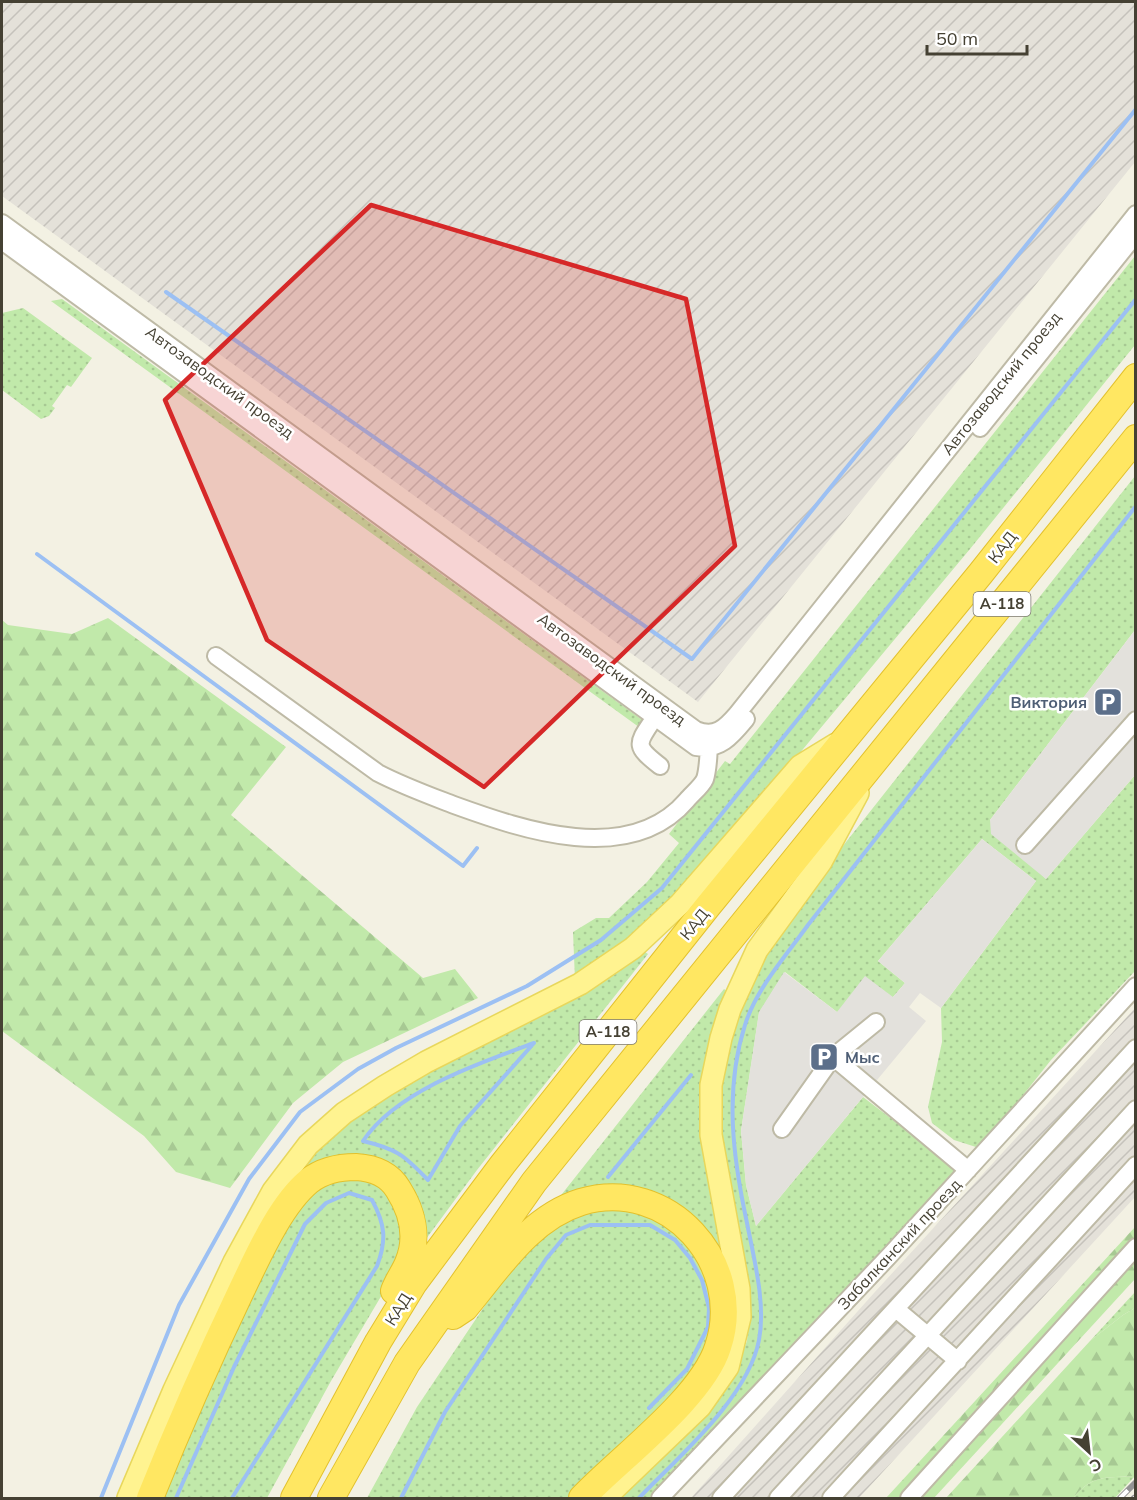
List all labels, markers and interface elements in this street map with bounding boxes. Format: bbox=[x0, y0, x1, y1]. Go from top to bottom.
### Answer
scale bar bbox=[927, 18, 1028, 56]
text: 50 m bbox=[936, 27, 978, 50]
street label: Автозаводский проезд bbox=[937, 307, 1065, 459]
street label: Автозаводский проезд bbox=[142, 321, 298, 443]
street label: КАД bbox=[983, 527, 1021, 567]
road number: А-118 bbox=[974, 592, 1030, 616]
street label: Автозаводский проезд bbox=[534, 608, 690, 730]
parking icon: Виктория bbox=[1092, 686, 1124, 718]
place label: Виктория bbox=[1011, 692, 1087, 712]
street label: КАД bbox=[675, 904, 713, 944]
road number: А-118 bbox=[580, 1020, 636, 1044]
parking icon: Мыс bbox=[808, 1041, 840, 1073]
place label: Мыс bbox=[845, 1047, 880, 1067]
street label: Забалканский проезд bbox=[833, 1174, 965, 1314]
street label: КАД bbox=[380, 1289, 416, 1329]
north arrow bbox=[1059, 1422, 1119, 1482]
text: С bbox=[1086, 1454, 1105, 1477]

